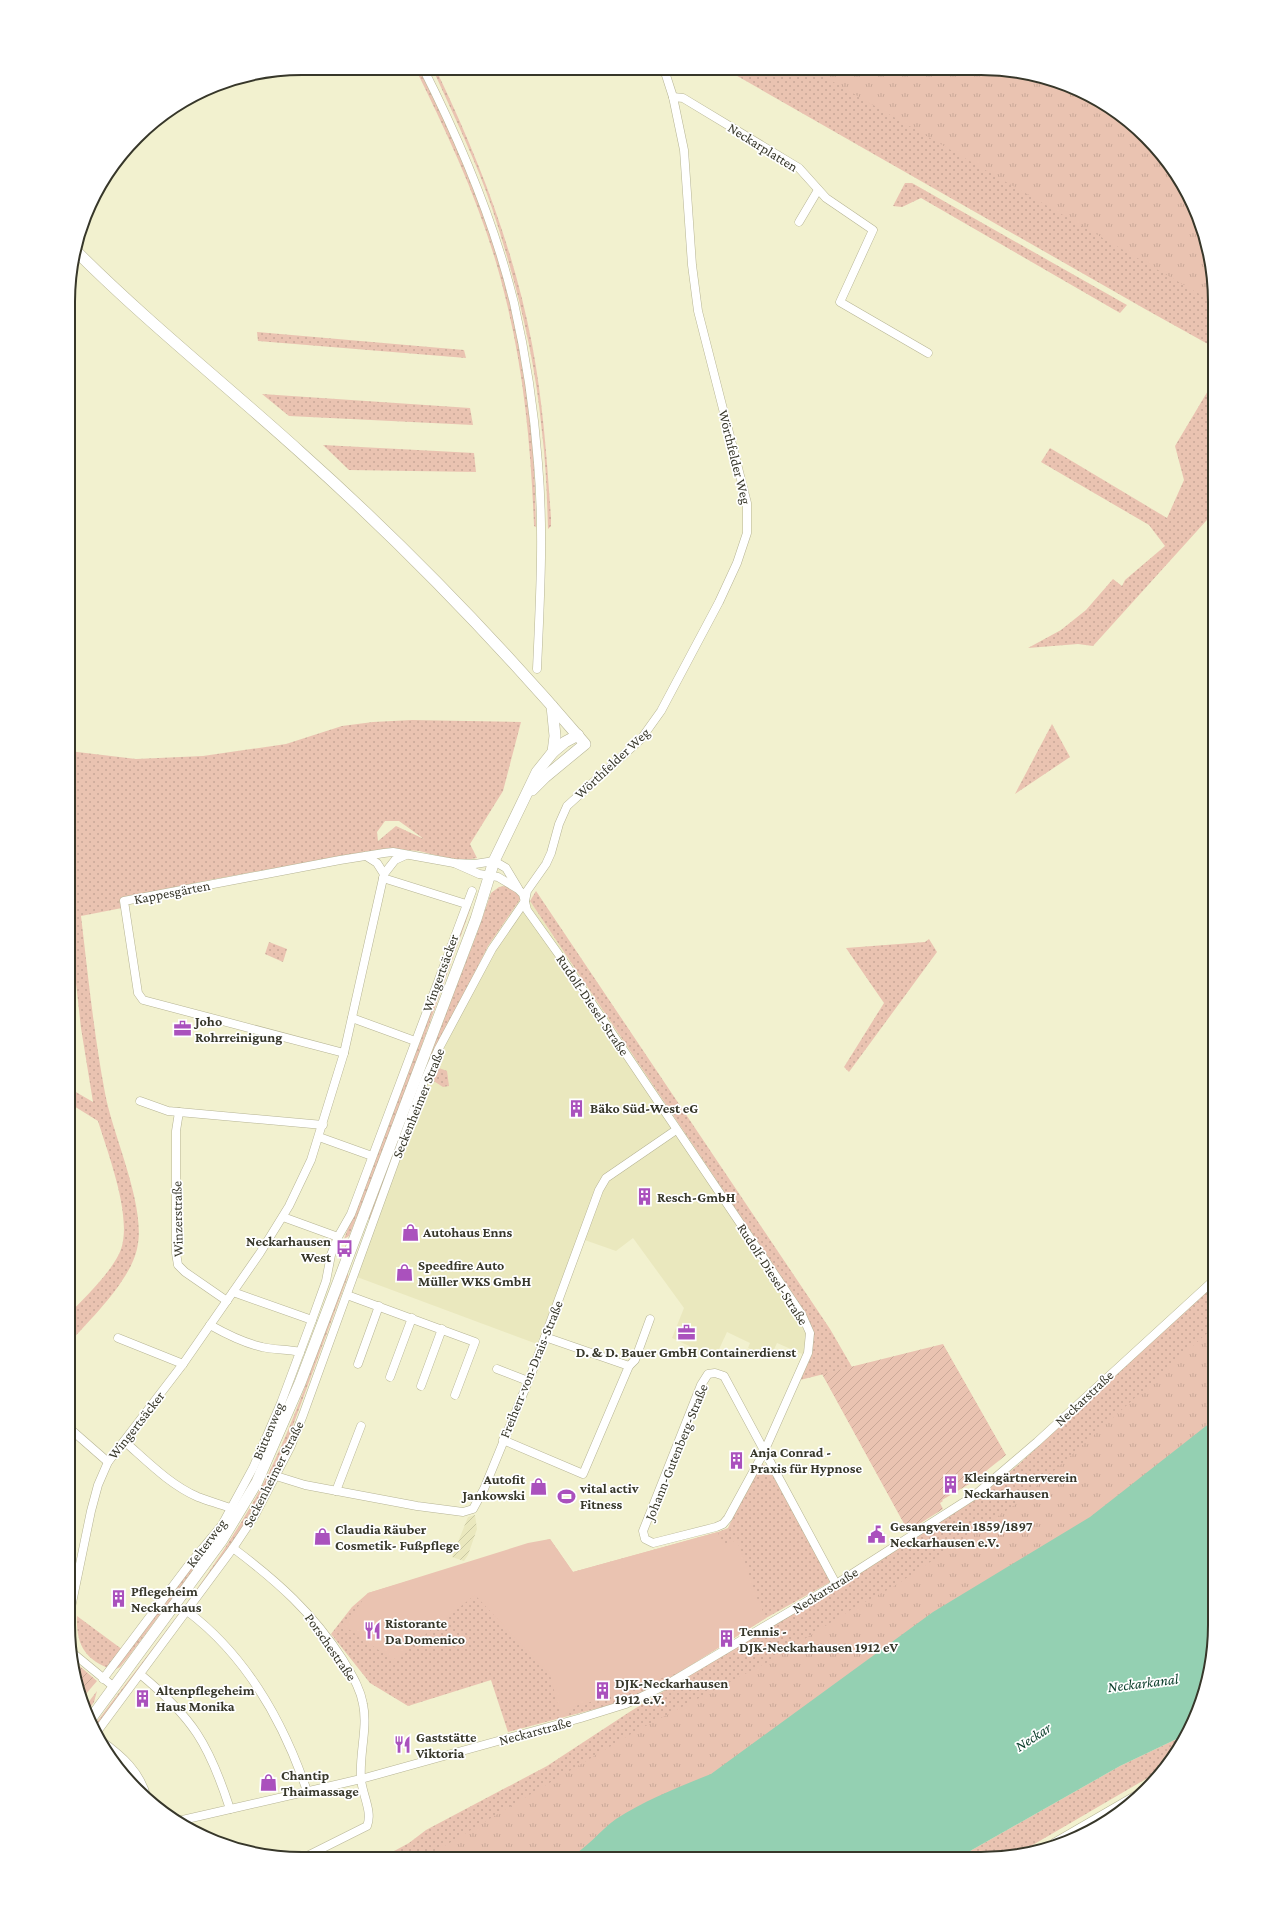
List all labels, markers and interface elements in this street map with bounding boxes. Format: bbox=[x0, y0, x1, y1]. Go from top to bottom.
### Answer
street label: Neckarplatten bbox=[725, 119, 801, 175]
street label: Wörthfelder Weg bbox=[716, 408, 754, 506]
street label: Wörthfelder Weg bbox=[571, 724, 653, 802]
street label: Kappesgärten bbox=[133, 877, 212, 907]
street label: Wingertsäcker bbox=[419, 932, 461, 1014]
street label: Rudolf-Diesel-Straße bbox=[553, 952, 633, 1058]
place label: Joho Rohrreinigung bbox=[193, 1013, 282, 1045]
office icon: Joho Rohrreinigung bbox=[172, 1019, 192, 1039]
street label: Seckenheimer Straße bbox=[389, 1046, 447, 1160]
building icon: Bäko Süd-West eG bbox=[567, 1098, 587, 1118]
place label: Bäko Süd-West eG bbox=[590, 1100, 698, 1116]
street label: Winzerstraße bbox=[168, 1181, 186, 1257]
building icon: Resch-GmbH bbox=[634, 1187, 654, 1207]
place label: Resch-GmbH bbox=[657, 1189, 736, 1205]
street label: Rudolf-Diesel-Straße bbox=[734, 1220, 812, 1328]
shop icon: Autohaus Enns bbox=[400, 1222, 420, 1242]
place label: Autohaus Enns bbox=[422, 1224, 513, 1240]
place label: Neckarhausen West bbox=[246, 1233, 332, 1265]
bus stop icon: Neckarhausen West bbox=[334, 1239, 354, 1259]
place label: Speedfire Auto Müller WKS GmbH bbox=[418, 1257, 531, 1289]
shop icon: Speedfire Auto Müller WKS GmbH bbox=[395, 1263, 415, 1283]
street label: Freiherr-von-Drais-Straße bbox=[496, 1298, 566, 1440]
office icon: D. & D. Bauer GmbH Containerdienst bbox=[676, 1322, 696, 1342]
place label: D. & D. Bauer GmbH Containerdienst bbox=[576, 1344, 797, 1360]
street label: Neckarstraße bbox=[1051, 1367, 1117, 1429]
street label: Johann-Gutenberg-Straße bbox=[640, 1381, 711, 1525]
street label: Wingertsäcker bbox=[105, 1388, 167, 1462]
street label: Büttenweg bbox=[249, 1400, 287, 1462]
street label: Seckenheimer Straße bbox=[239, 1418, 307, 1530]
place label: Anja Conrad - Praxis für Hypnose bbox=[749, 1444, 862, 1476]
building icon: Anja Conrad - Praxis für Hypnose bbox=[727, 1450, 747, 1470]
place label: Kleingärtnerverein Neckarhausen bbox=[964, 1469, 1077, 1501]
place label: Autofit Jankowski bbox=[461, 1471, 526, 1503]
building icon: Kleingärtnerverein Neckarhausen bbox=[941, 1475, 961, 1495]
shop icon: Autofit Jankowski bbox=[528, 1477, 548, 1497]
place label: vital activ Fitness bbox=[579, 1480, 639, 1512]
sports icon: vital activ Fitness bbox=[557, 1486, 577, 1506]
street label: Kelterweg bbox=[183, 1515, 230, 1570]
place label: Gesangverein 1859/1897 Neckarhausen e.V. bbox=[890, 1518, 1033, 1550]
place label: Claudia Räuber Cosmetik- Fußpflege bbox=[335, 1521, 460, 1553]
public building icon: Gesangverein 1859/1897 Neckarhausen e.V. bbox=[867, 1524, 887, 1544]
shop icon: Claudia Räuber Cosmetik- Fußpflege bbox=[312, 1527, 332, 1547]
street label: Neckarstraße bbox=[789, 1564, 861, 1616]
place label: Pflegeheim Neckarhaus bbox=[131, 1583, 202, 1615]
building icon: Pflegeheim Neckarhaus bbox=[108, 1589, 128, 1609]
street label: Porschestraße bbox=[302, 1610, 360, 1684]
place label: Ristorante Da Domenico bbox=[385, 1615, 465, 1647]
restaurant icon: Ristorante Da Domenico bbox=[362, 1621, 382, 1641]
place label: Tennis - DJK-Neckarhausen 1912 eV bbox=[739, 1623, 898, 1655]
building icon: Tennis - DJK-Neckarhausen 1912 eV bbox=[716, 1629, 736, 1649]
water label: Neckarkanal bbox=[1107, 1671, 1180, 1695]
place label: DJK-Neckarhausen 1912 e.V. bbox=[615, 1675, 728, 1707]
building icon: DJK-Neckarhausen 1912 e.V. bbox=[592, 1681, 612, 1701]
place label: Altenpflegeheim Haus Monika bbox=[155, 1682, 255, 1714]
building icon: Altenpflegeheim Haus Monika bbox=[133, 1688, 153, 1708]
street label: Neckarstraße bbox=[497, 1714, 573, 1748]
water label: Neckar bbox=[1012, 1719, 1055, 1754]
place label: Gaststätte Viktoria bbox=[415, 1729, 477, 1761]
restaurant icon: Gaststätte Viktoria bbox=[393, 1735, 413, 1755]
place label: Chantip Thaimassage bbox=[281, 1767, 359, 1799]
shop icon: Chantip Thaimassage bbox=[258, 1773, 278, 1793]

